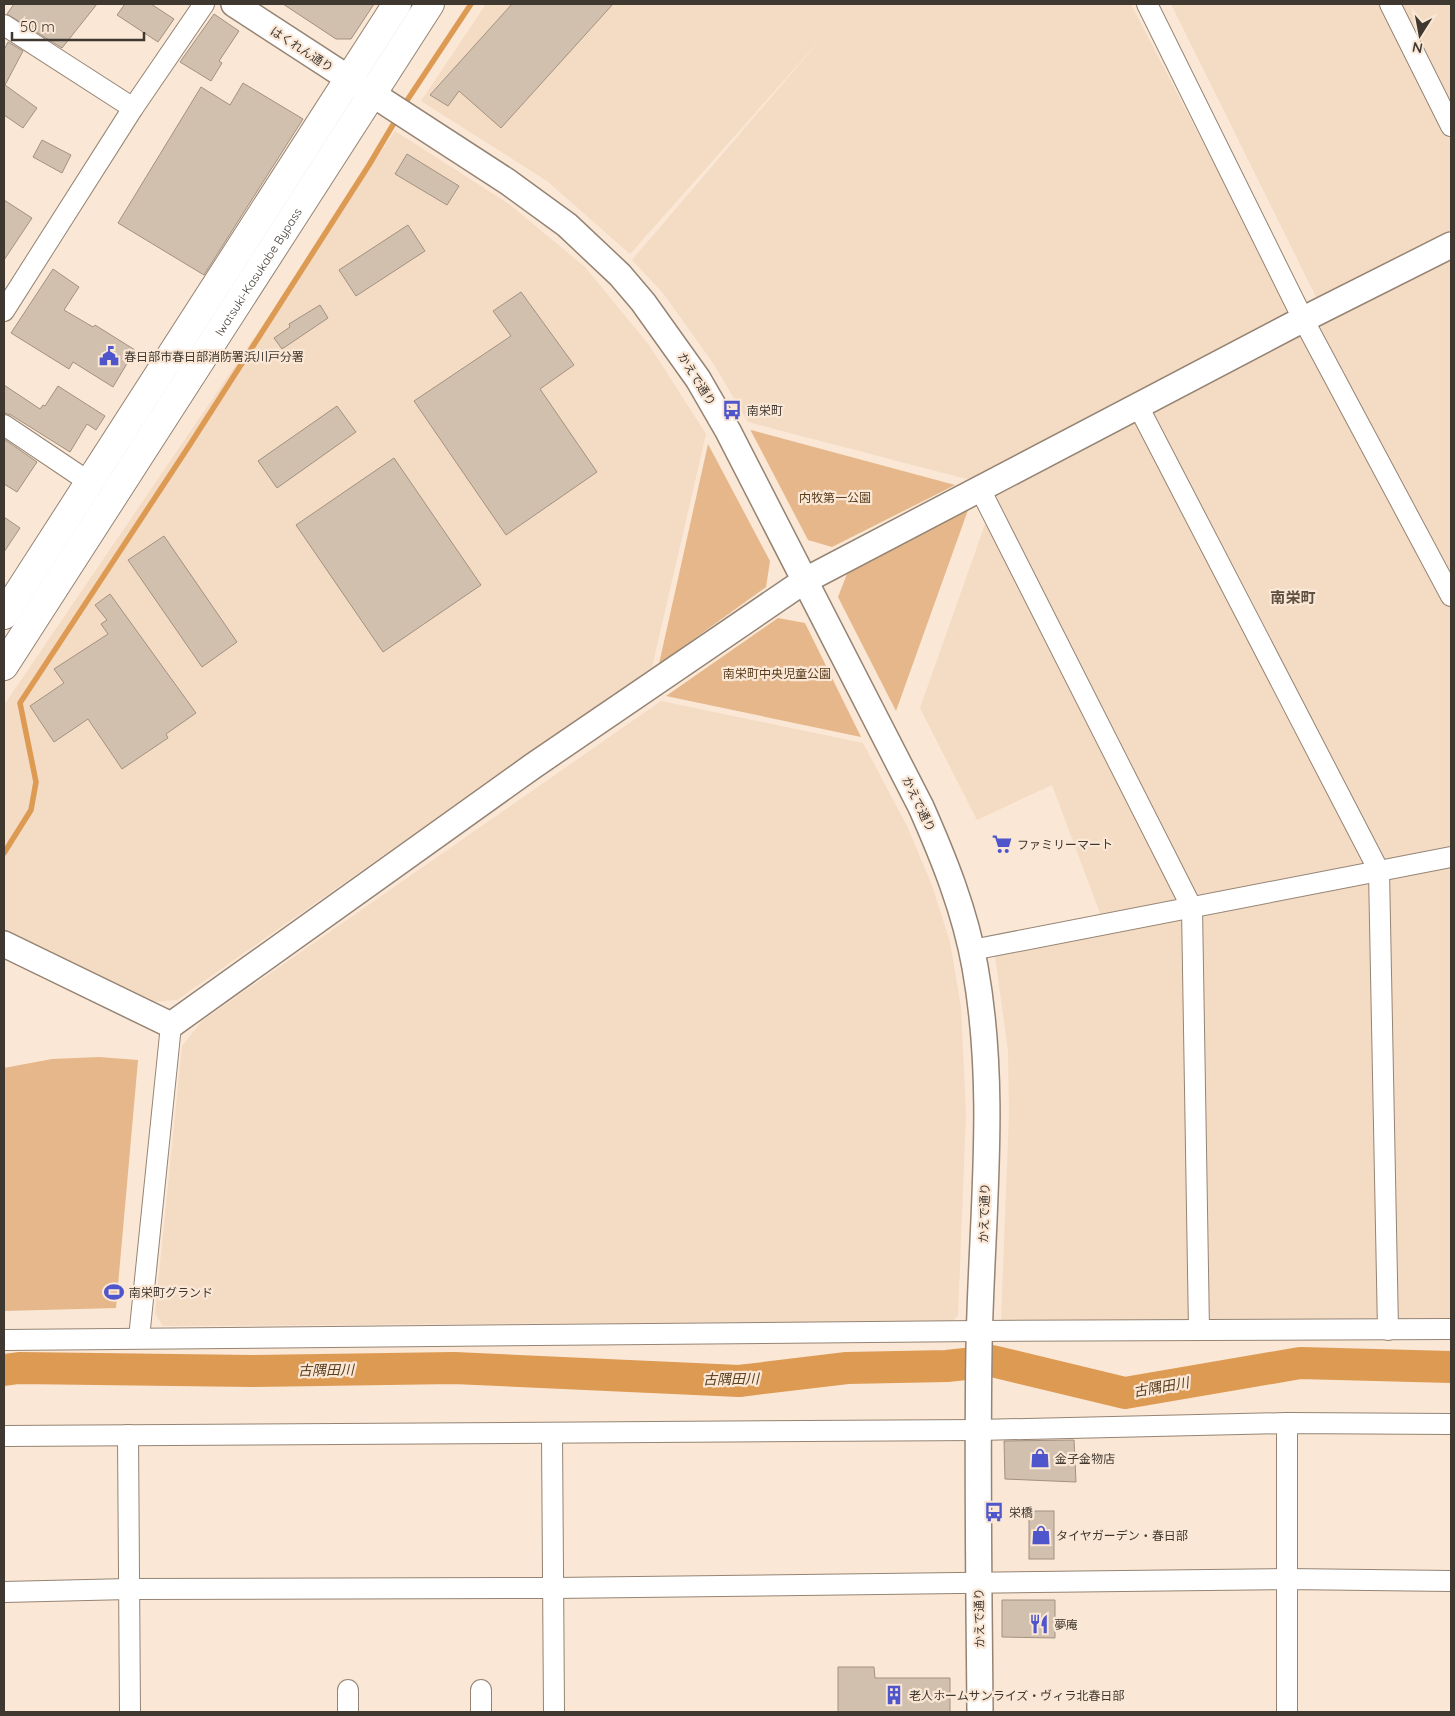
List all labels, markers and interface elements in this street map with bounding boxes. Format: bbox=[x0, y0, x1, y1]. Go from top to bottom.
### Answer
scale bar bbox=[12, 10, 145, 42]
north arrow bbox=[1395, 10, 1445, 60]
text: 50 m bbox=[20, 17, 55, 36]
street label: はくれん通り bbox=[268, 23, 336, 75]
text: N bbox=[1411, 38, 1424, 58]
street label: Iwatsuki-Kasukabe Bypass bbox=[211, 205, 305, 338]
public building icon: 春日部市春日部消防署浜川戸分署 bbox=[98, 345, 120, 367]
place label: 春日部市春日部消防署浜川戸分署 bbox=[124, 349, 304, 364]
street label: かえで通り bbox=[675, 350, 719, 408]
bus stop icon: 南栄町 bbox=[721, 399, 743, 421]
place label: 南栄町 bbox=[747, 403, 783, 418]
park label: 内牧第一公園 bbox=[799, 490, 871, 505]
district label: 南栄町 bbox=[1270, 588, 1316, 607]
park label: 南栄町中央児童公園 bbox=[723, 666, 831, 681]
street label: かえで通り bbox=[899, 774, 939, 834]
supermarket icon: ファミリーマート bbox=[991, 833, 1013, 855]
place label: ファミリーマート bbox=[1017, 837, 1113, 852]
street label: かえで通り bbox=[975, 1183, 993, 1243]
sports icon: 南栄町グランド bbox=[103, 1281, 125, 1303]
place label: 南栄町グランド bbox=[129, 1285, 213, 1300]
water label: 古隅田川 bbox=[298, 1360, 356, 1379]
water label: 古隅田川 bbox=[703, 1369, 761, 1388]
water label: 古隅田川 bbox=[1132, 1373, 1192, 1401]
shop icon: 金子金物店 bbox=[1029, 1447, 1051, 1469]
place label: 金子金物店 bbox=[1055, 1451, 1115, 1466]
bus stop icon: 栄橋 bbox=[983, 1501, 1005, 1523]
place label: 栄橋 bbox=[1009, 1505, 1033, 1520]
shop icon: タイヤガーデン・春日部 bbox=[1030, 1524, 1052, 1546]
place label: タイヤガーデン・春日部 bbox=[1056, 1528, 1188, 1543]
street label: かえで通り bbox=[971, 1588, 987, 1648]
restaurant icon: 夢庵 bbox=[1028, 1613, 1050, 1635]
place label: 夢庵 bbox=[1054, 1617, 1078, 1632]
building icon: 老人ホームサンライズ・ヴィラ北春日部 bbox=[883, 1684, 905, 1706]
place label: 老人ホームサンライズ・ヴィラ北春日部 bbox=[909, 1688, 1124, 1703]

